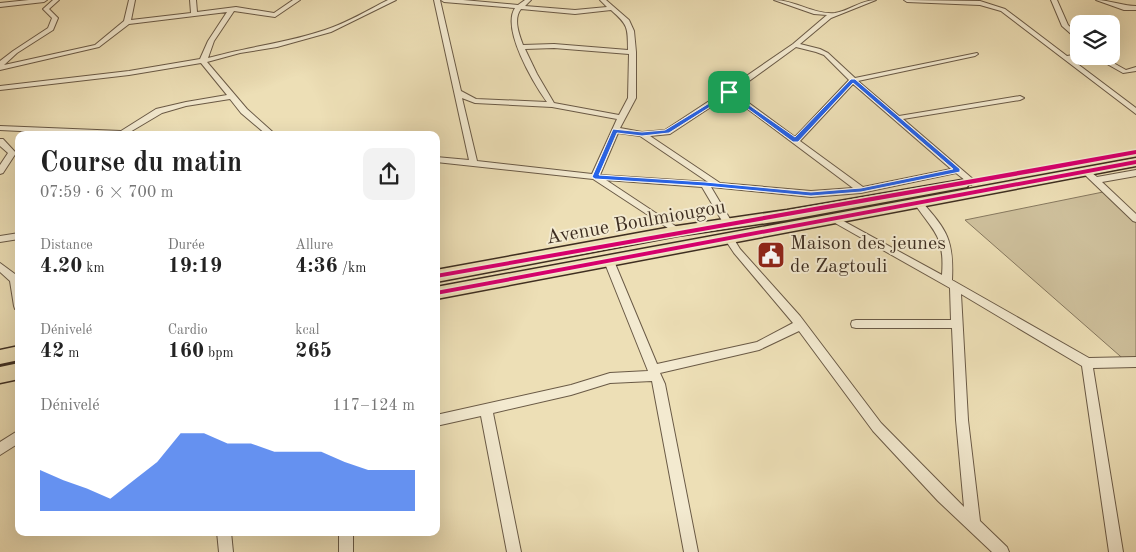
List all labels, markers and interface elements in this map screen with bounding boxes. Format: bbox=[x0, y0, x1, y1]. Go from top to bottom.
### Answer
map controls bbox=[1070, 15, 1120, 65]
button: layers bbox=[1070, 15, 1120, 65]
pin bbox=[708, 71, 750, 113]
icon: arrive bbox=[715, 78, 743, 106]
button: share bbox=[363, 148, 415, 200]
text: Course du matin bbox=[40, 150, 242, 178]
text: 07:59 · 6 × 700 m bbox=[40, 185, 173, 201]
street label: Avenue Boulmiougou bbox=[545, 197, 728, 249]
place label: Maison des jeunes de Zagtouli bbox=[790, 234, 946, 277]
text: Distance bbox=[40, 238, 93, 252]
text: Durée bbox=[168, 238, 205, 252]
text: Allure bbox=[295, 238, 333, 252]
public building icon: Maison des jeunes de Zagtouli bbox=[756, 240, 786, 270]
text: 4.20 bbox=[40, 256, 82, 277]
text: 19:19 bbox=[168, 256, 222, 277]
text: 4:36 bbox=[295, 256, 338, 277]
text: km bbox=[82, 261, 105, 275]
text: /km bbox=[338, 261, 366, 275]
text: Dénivelé bbox=[40, 323, 92, 337]
text: Cardio bbox=[168, 323, 208, 337]
text: kcal bbox=[295, 323, 319, 337]
text: 42 bbox=[40, 341, 64, 362]
text: 160 bbox=[168, 341, 204, 362]
text: 265 bbox=[295, 341, 332, 362]
text: m bbox=[64, 346, 79, 360]
text: bpm bbox=[204, 346, 234, 360]
text: Dénivelé bbox=[40, 398, 100, 414]
text: 117–124 m bbox=[332, 398, 415, 414]

